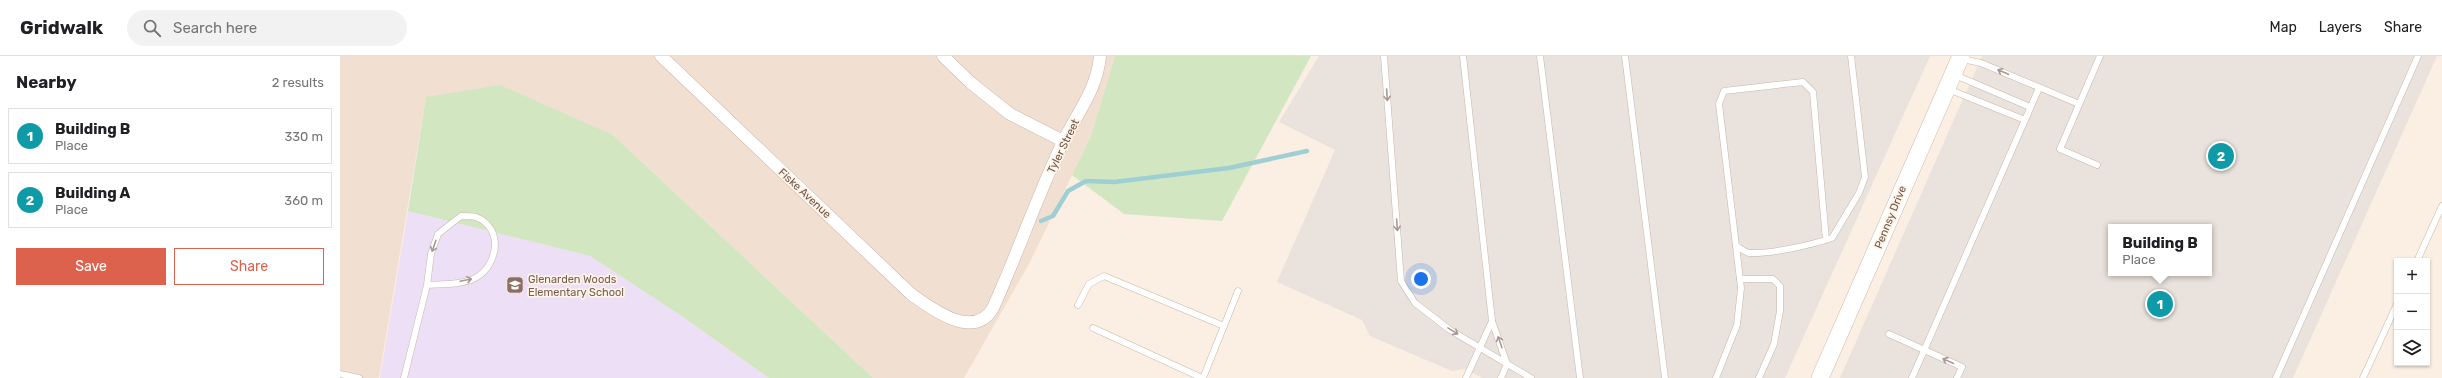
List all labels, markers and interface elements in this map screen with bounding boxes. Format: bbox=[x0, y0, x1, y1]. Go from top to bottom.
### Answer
search box bbox=[127, 10, 407, 46]
text: Gridwalk bbox=[20, 16, 103, 39]
icon: search bbox=[141, 17, 163, 39]
text: Search here bbox=[173, 19, 257, 37]
text: Map bbox=[2270, 19, 2297, 36]
text: Layers bbox=[2319, 19, 2362, 36]
text: Share bbox=[2384, 19, 2422, 36]
one-way arrow bbox=[1997, 68, 2009, 76]
text: Nearby bbox=[16, 72, 77, 92]
text: 2 results bbox=[272, 75, 324, 90]
one-way arrow bbox=[1384, 88, 1391, 101]
street label: Tyler Street bbox=[1045, 116, 1082, 175]
text: Building B bbox=[55, 120, 130, 138]
text: 1 bbox=[27, 129, 33, 144]
text: 330 m bbox=[284, 129, 323, 144]
text: Place bbox=[55, 138, 88, 153]
pin: 2 bbox=[2208, 141, 2234, 171]
street label: Fiske Avenue bbox=[776, 166, 834, 221]
text: Building A bbox=[55, 184, 130, 202]
street label: Pennsy Drive bbox=[1872, 184, 1909, 251]
text: 2 bbox=[26, 193, 34, 208]
text: 360 m bbox=[284, 193, 323, 208]
text: Place bbox=[55, 202, 88, 217]
one-way arrow bbox=[1393, 218, 1400, 231]
popup bbox=[2108, 224, 2212, 276]
text: Building B bbox=[2122, 234, 2198, 252]
one-way arrow bbox=[430, 240, 437, 253]
button: Save bbox=[16, 248, 166, 285]
button: Share bbox=[174, 248, 324, 285]
text: Place bbox=[2122, 252, 2155, 267]
map controls bbox=[2394, 258, 2430, 366]
button: + bbox=[2394, 258, 2430, 294]
your location bbox=[1411, 269, 1431, 289]
place label: Glenarden Woods Elementary School bbox=[528, 273, 624, 299]
school or university icon: Glenarden Woods Elementary School bbox=[505, 275, 525, 295]
one-way arrow bbox=[459, 276, 472, 284]
pin: 1 bbox=[2147, 289, 2173, 319]
button: − bbox=[2394, 294, 2430, 330]
one-way arrow bbox=[1447, 327, 1458, 335]
button: layers bbox=[2394, 330, 2430, 366]
one-way arrow bbox=[1495, 336, 1503, 348]
one-way arrow bbox=[1942, 357, 1954, 364]

